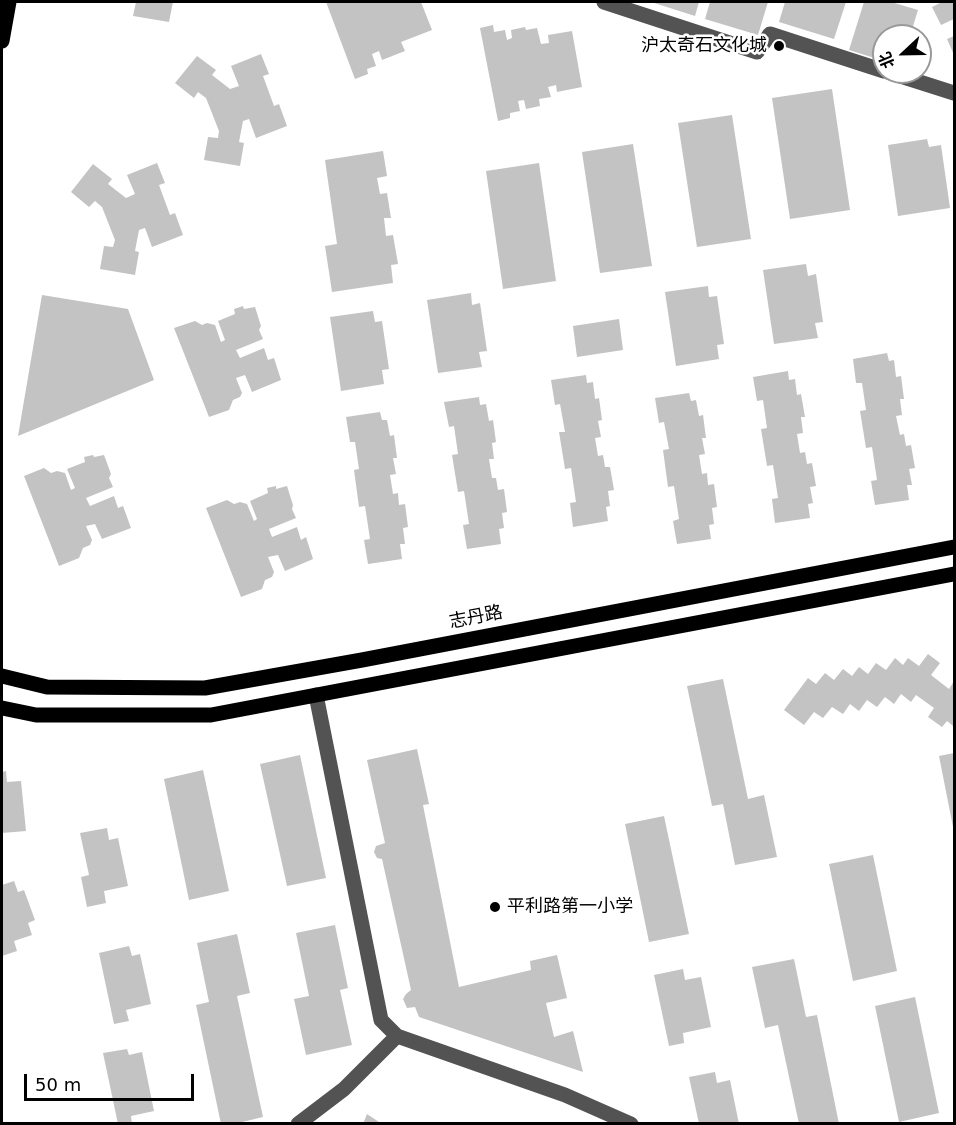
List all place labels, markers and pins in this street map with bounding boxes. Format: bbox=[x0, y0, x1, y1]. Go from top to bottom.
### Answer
place label: 沪太奇石文化城 bbox=[641, 35, 767, 57]
marker: 沪太奇石文化城 bbox=[772, 39, 786, 53]
place label: 平利路第一小学 bbox=[507, 896, 633, 918]
marker: 平利路第一小学 bbox=[488, 900, 502, 914]

